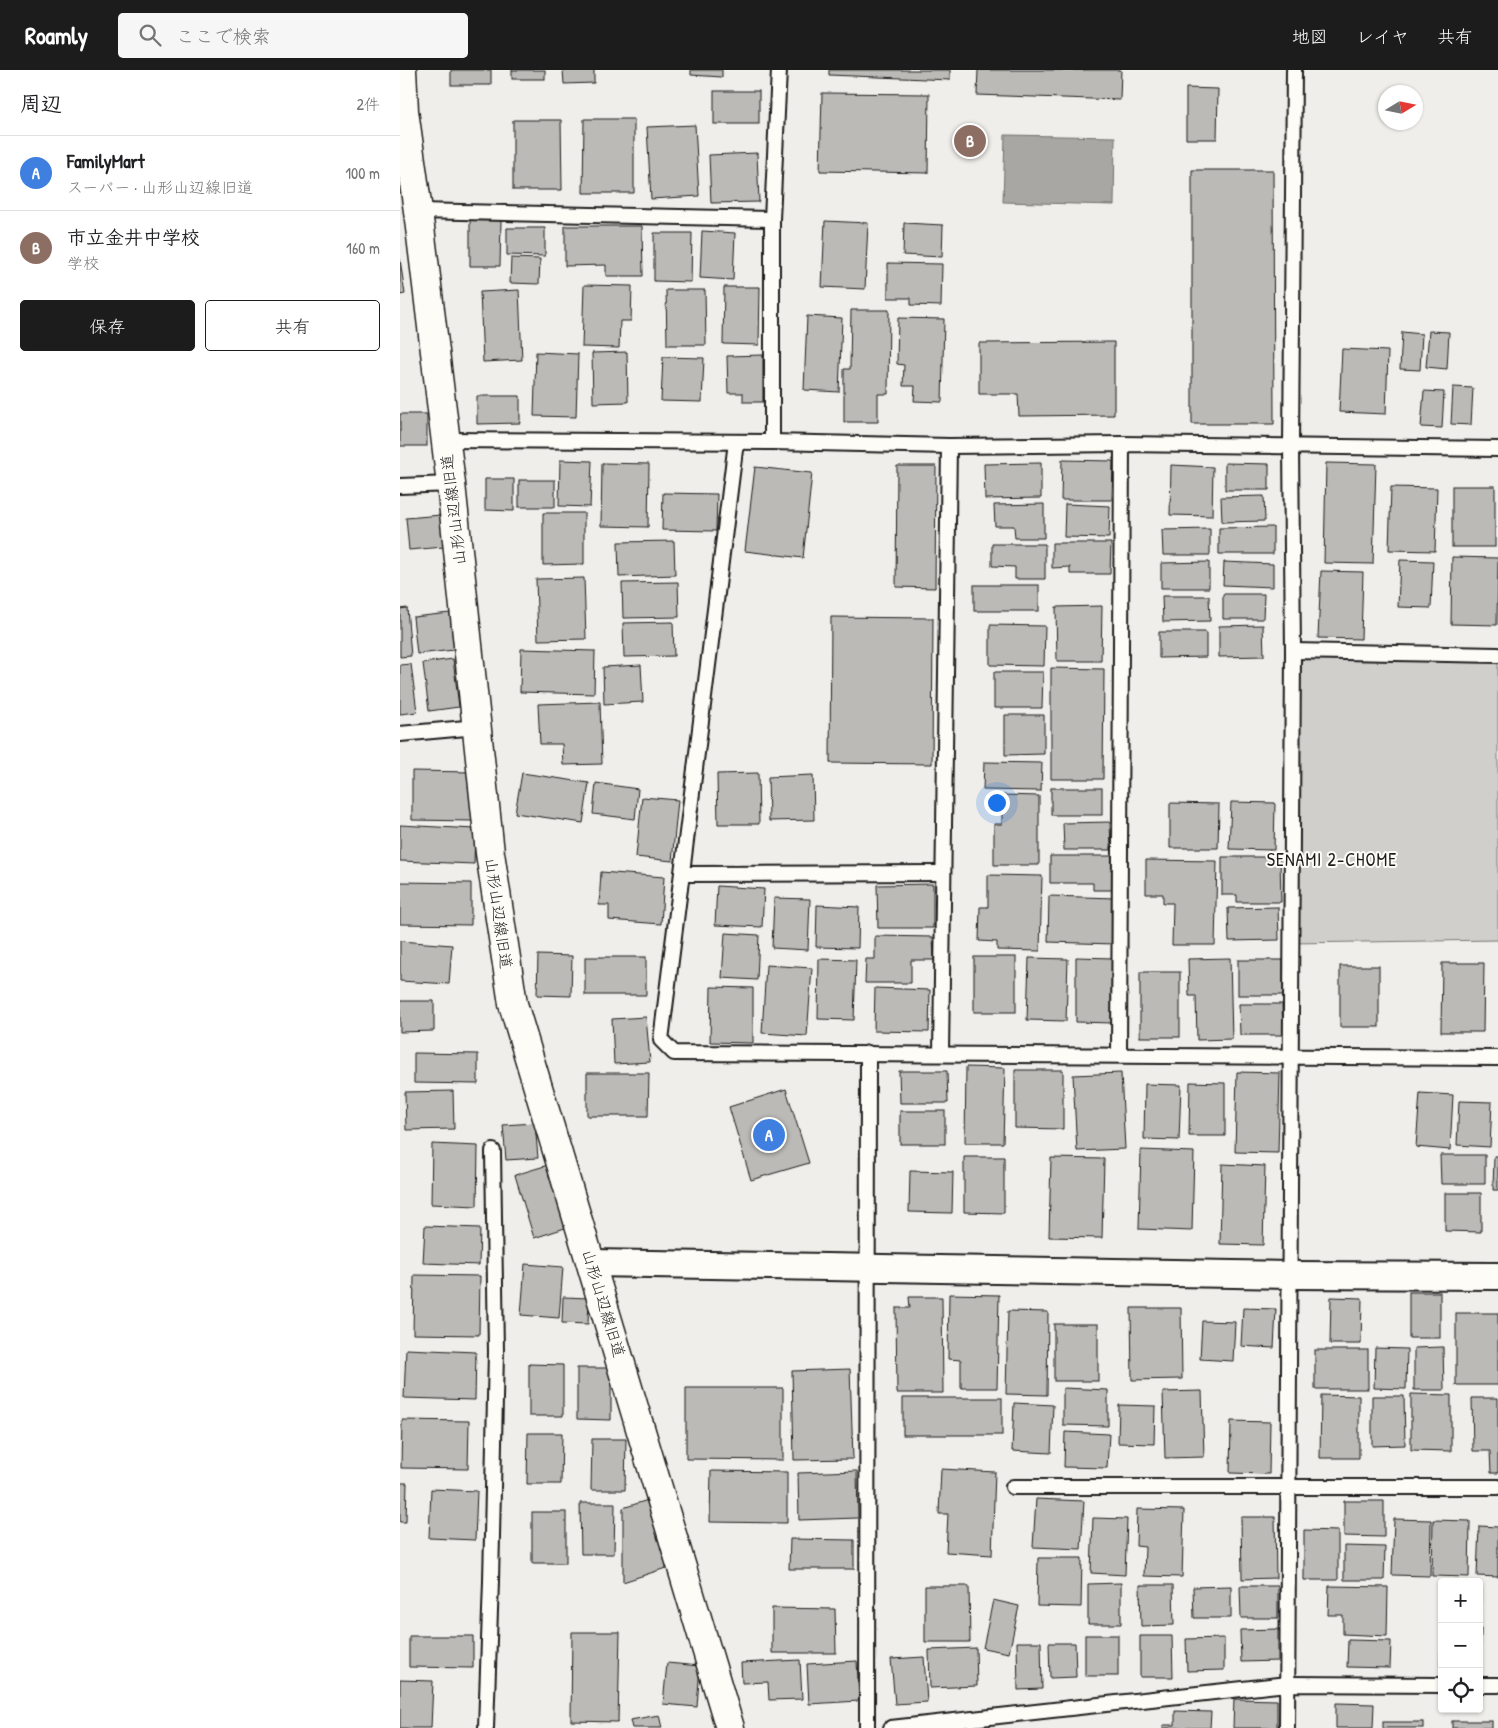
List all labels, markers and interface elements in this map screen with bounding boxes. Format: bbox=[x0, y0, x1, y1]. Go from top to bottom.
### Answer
search box bbox=[118, 13, 468, 58]
text: Roamly bbox=[25, 19, 88, 51]
icon: search bbox=[136, 21, 164, 49]
text: ここで検索 bbox=[176, 23, 271, 49]
text: 地図 bbox=[1292, 24, 1328, 49]
text: レイヤ bbox=[1356, 24, 1409, 49]
text: 共有 bbox=[1437, 24, 1473, 49]
north arrow bbox=[1378, 85, 1423, 130]
text: 周辺 bbox=[20, 89, 62, 118]
text: 2件 bbox=[357, 93, 380, 115]
pin: B bbox=[954, 122, 986, 160]
text: FamilyMart bbox=[67, 148, 144, 174]
text: A bbox=[32, 162, 40, 184]
text: 100 m bbox=[345, 162, 380, 184]
text: スーパー · 山形山辺線旧道 bbox=[67, 176, 253, 198]
text: 市立金井中学校 bbox=[67, 224, 200, 250]
text: B bbox=[32, 237, 40, 259]
text: 160 m bbox=[346, 237, 380, 259]
text: 学校 bbox=[67, 252, 99, 274]
button: 保存 bbox=[20, 300, 195, 351]
button: 共有 bbox=[205, 300, 380, 351]
street label: 山形山辺線旧道 bbox=[435, 453, 471, 567]
your location bbox=[984, 790, 1010, 816]
district label: SENAMI 2-CHOME bbox=[1267, 847, 1397, 872]
street label: 山形山辺線旧道 bbox=[480, 856, 518, 970]
pin: A bbox=[753, 1116, 785, 1154]
street label: 山形山辺線旧道 bbox=[577, 1246, 631, 1360]
map controls bbox=[1438, 1578, 1483, 1713]
button: + bbox=[1438, 1578, 1483, 1623]
button: − bbox=[1438, 1623, 1483, 1668]
button: locate bbox=[1438, 1668, 1483, 1713]

